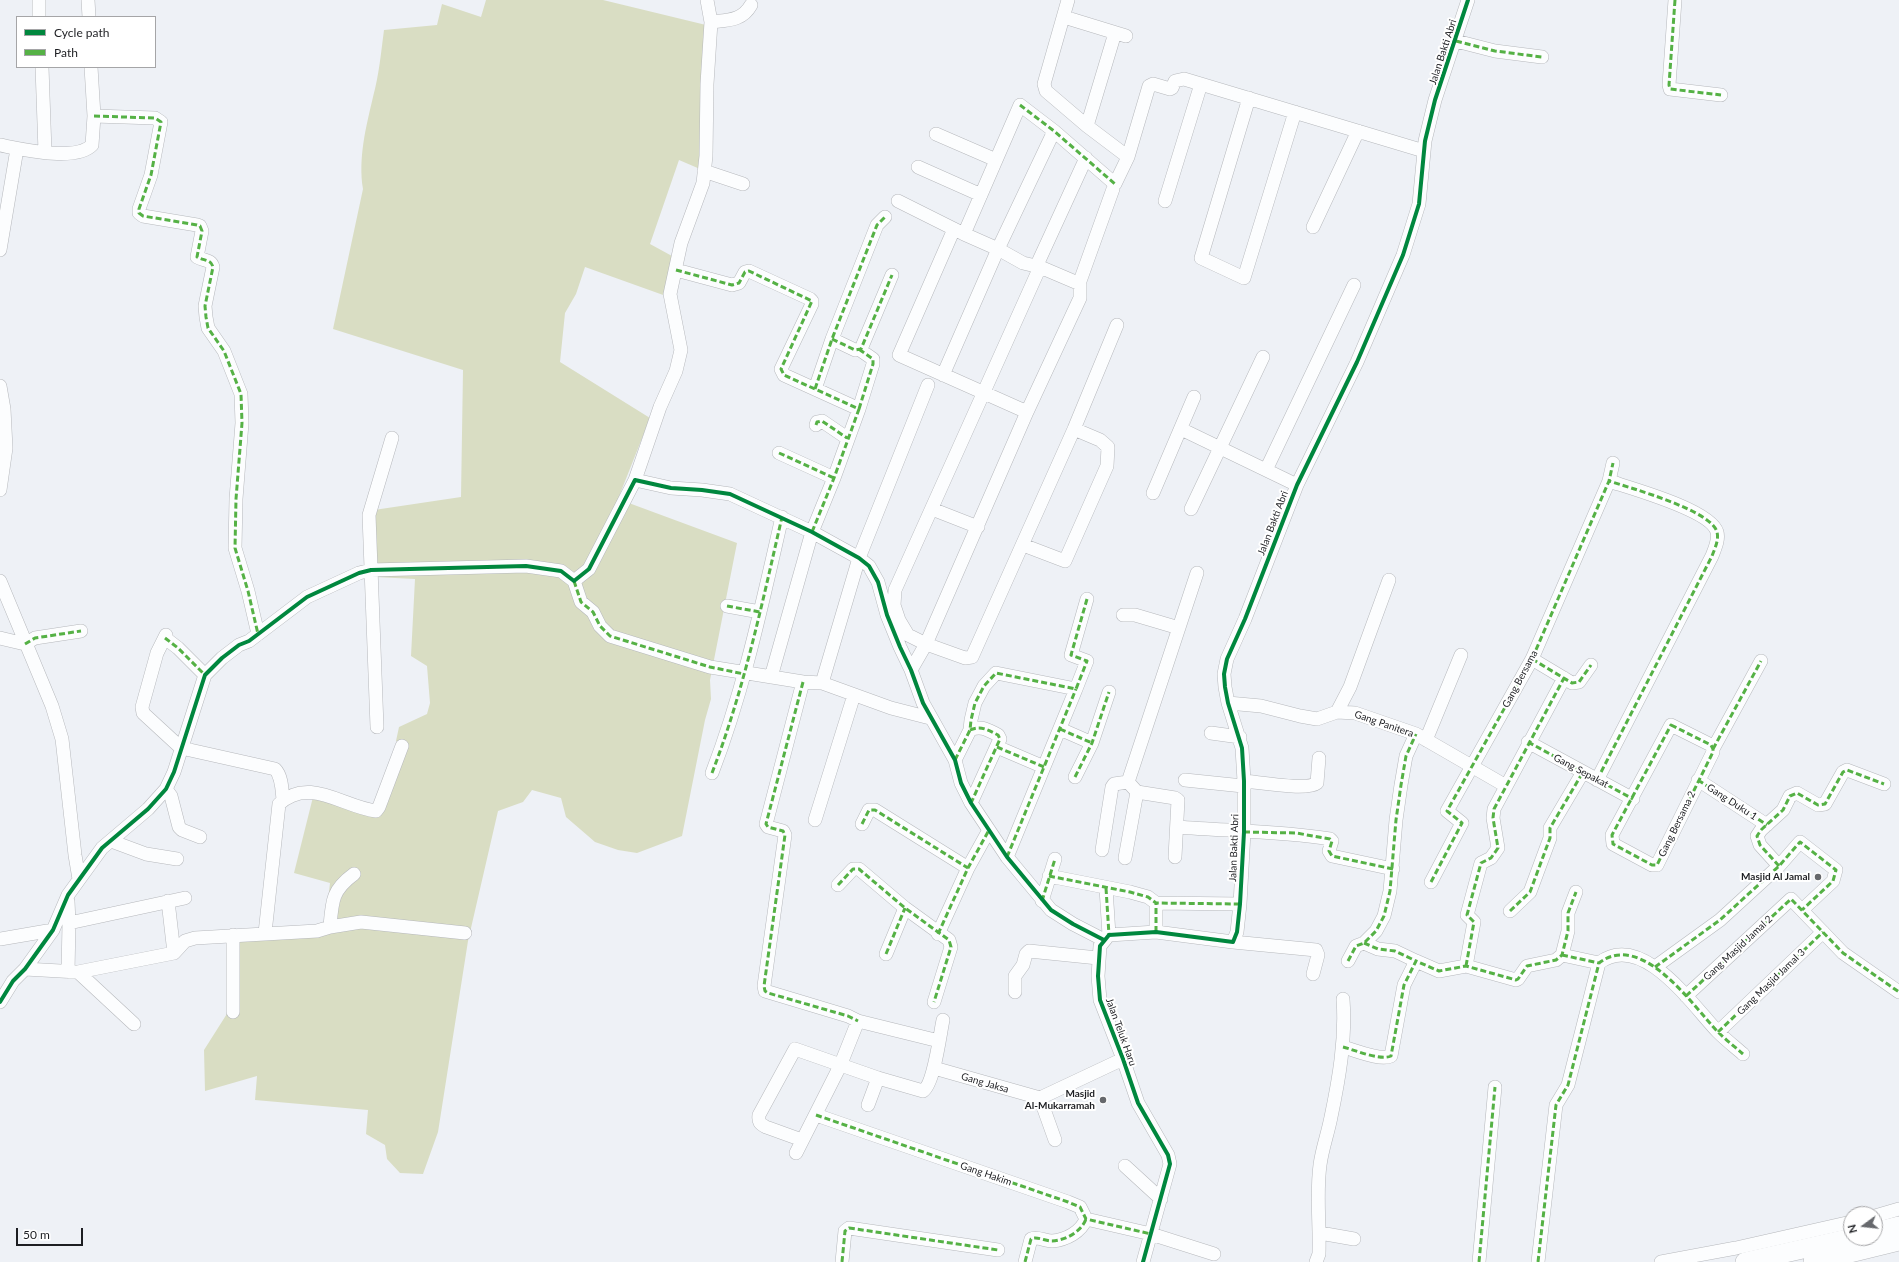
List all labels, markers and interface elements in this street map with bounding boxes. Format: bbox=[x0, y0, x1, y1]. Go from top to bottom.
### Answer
legend bbox=[16, 16, 156, 68]
street label: Jalan Bakti Abri bbox=[1427, 18, 1459, 86]
text: Cycle path bbox=[54, 25, 109, 40]
text: Path bbox=[54, 45, 78, 60]
street label: Jalan Bakti Abri bbox=[1255, 489, 1291, 557]
street label: Gang Bersama bbox=[1500, 648, 1540, 710]
street label: Gang Panitera bbox=[1353, 708, 1415, 740]
street label: Gang Sepakat bbox=[1552, 752, 1610, 790]
street label: Gang Duku 1 bbox=[1705, 781, 1759, 823]
street label: Gang Bersama 2 bbox=[1656, 789, 1698, 859]
street label: Jalan Bakti Abri bbox=[1227, 814, 1241, 882]
place label: Masjid Al Jamal bbox=[1741, 871, 1810, 883]
marker: Masjid Al Jamal bbox=[1813, 872, 1823, 882]
street label: Gang Masjid Jamal 2 bbox=[1701, 913, 1775, 983]
street label: Gang Masjid Jamal 3 bbox=[1735, 946, 1807, 1018]
street label: Jalan Teluk Haru bbox=[1103, 996, 1139, 1068]
street label: Gang Jaksa bbox=[960, 1070, 1010, 1096]
place label: Masjid Al-Mukarramah bbox=[1025, 1088, 1095, 1112]
marker: Masjid Al-Mukarramah bbox=[1098, 1095, 1108, 1105]
street label: Gang Hakim bbox=[959, 1160, 1013, 1188]
north arrow bbox=[1843, 1206, 1883, 1246]
scale bar bbox=[18, 1220, 85, 1246]
text: N bbox=[1845, 1223, 1859, 1235]
text: 50 m bbox=[23, 1227, 50, 1242]

